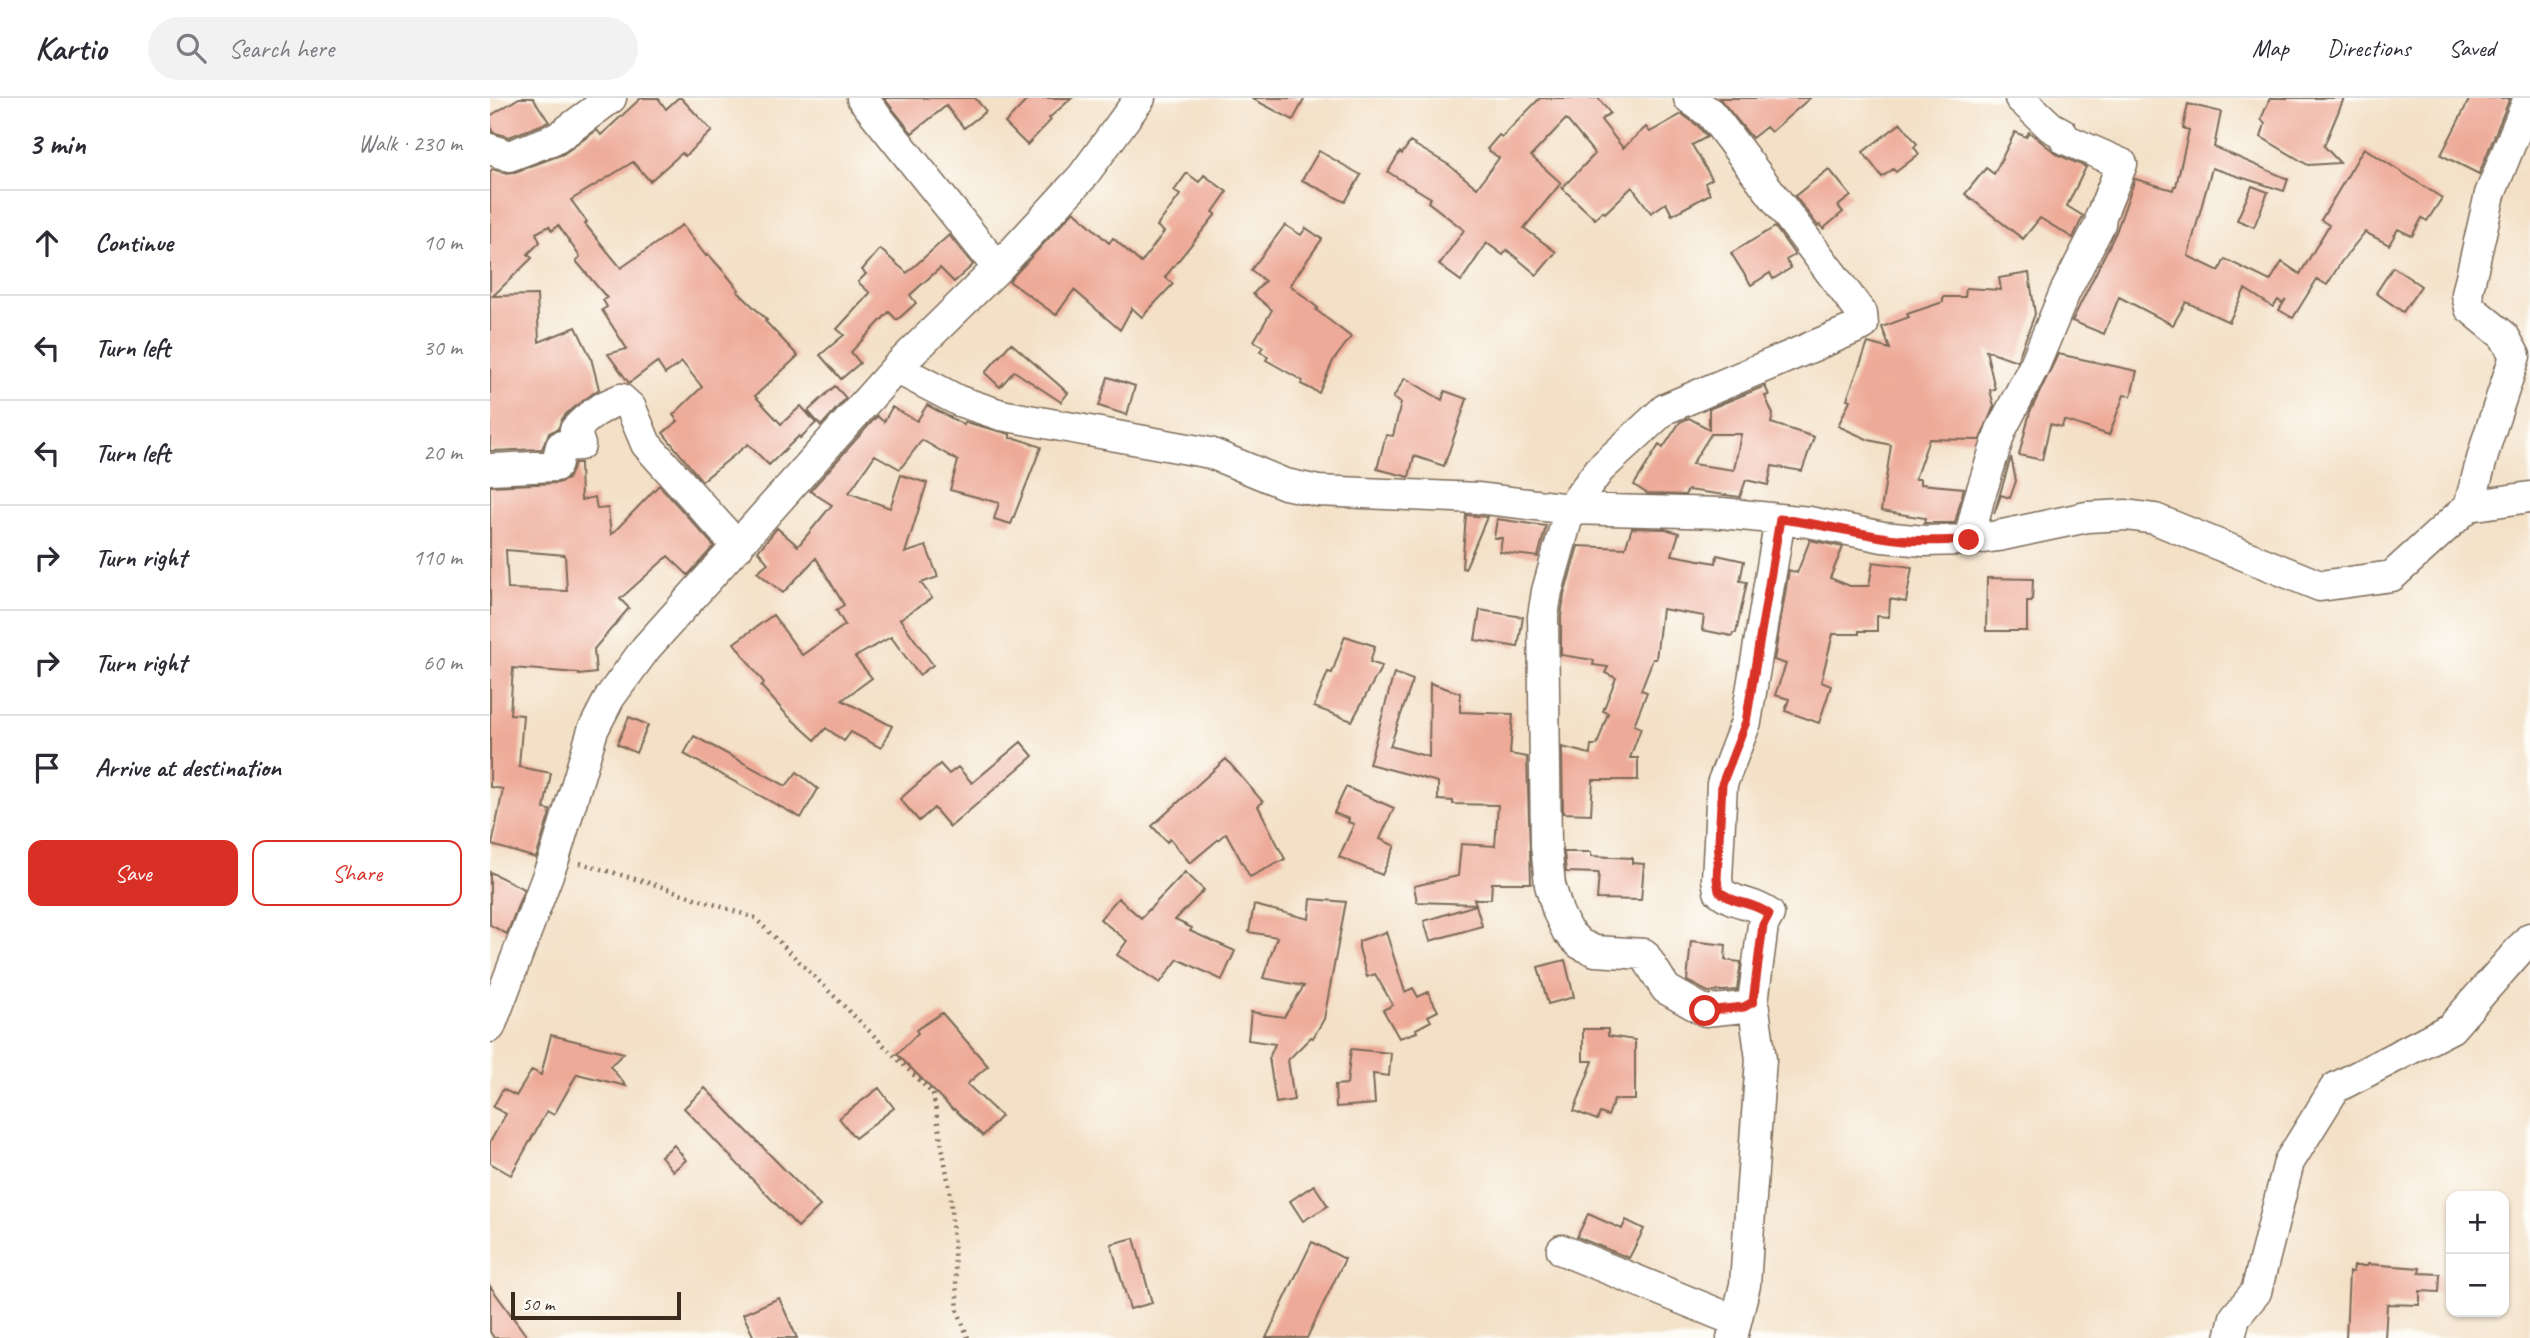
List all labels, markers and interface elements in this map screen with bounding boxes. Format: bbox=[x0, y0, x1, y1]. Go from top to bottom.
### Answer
search box bbox=[148, 17, 638, 80]
text: Kartio bbox=[35, 27, 106, 69]
icon: search bbox=[172, 29, 210, 67]
text: Search here bbox=[228, 32, 334, 65]
text: Map bbox=[2252, 33, 2289, 63]
text: Directions bbox=[2327, 33, 2410, 63]
text: Saved bbox=[2448, 33, 2495, 63]
text: 3 min bbox=[28, 125, 85, 163]
text: Walk · 230 m bbox=[358, 129, 462, 158]
icon: ahead bbox=[28, 224, 66, 262]
text: Continue bbox=[95, 226, 173, 259]
text: 10 m bbox=[423, 228, 462, 257]
icon: left bbox=[28, 329, 66, 367]
text: Turn left bbox=[95, 331, 170, 364]
text: 30 m bbox=[423, 333, 462, 362]
icon: left bbox=[28, 434, 66, 472]
text: Turn left bbox=[95, 436, 170, 469]
text: 20 m bbox=[423, 438, 462, 467]
route end bbox=[1953, 524, 1984, 555]
icon: right bbox=[28, 539, 66, 577]
text: Turn right bbox=[95, 541, 186, 574]
text: 110 m bbox=[413, 543, 462, 572]
icon: right bbox=[28, 644, 66, 682]
text: Turn right bbox=[95, 646, 186, 679]
text: 60 m bbox=[423, 648, 462, 677]
icon: arrive bbox=[28, 749, 66, 787]
text: Arrive at destination bbox=[95, 751, 281, 784]
button: Save bbox=[28, 840, 238, 906]
button: Share bbox=[252, 840, 462, 906]
route start bbox=[1689, 995, 1720, 1026]
map controls bbox=[2446, 1191, 2509, 1317]
button: + bbox=[2446, 1191, 2509, 1254]
button: − bbox=[2446, 1254, 2509, 1317]
scale bar bbox=[511, 1289, 681, 1321]
text: 50 m bbox=[522, 1292, 554, 1316]

